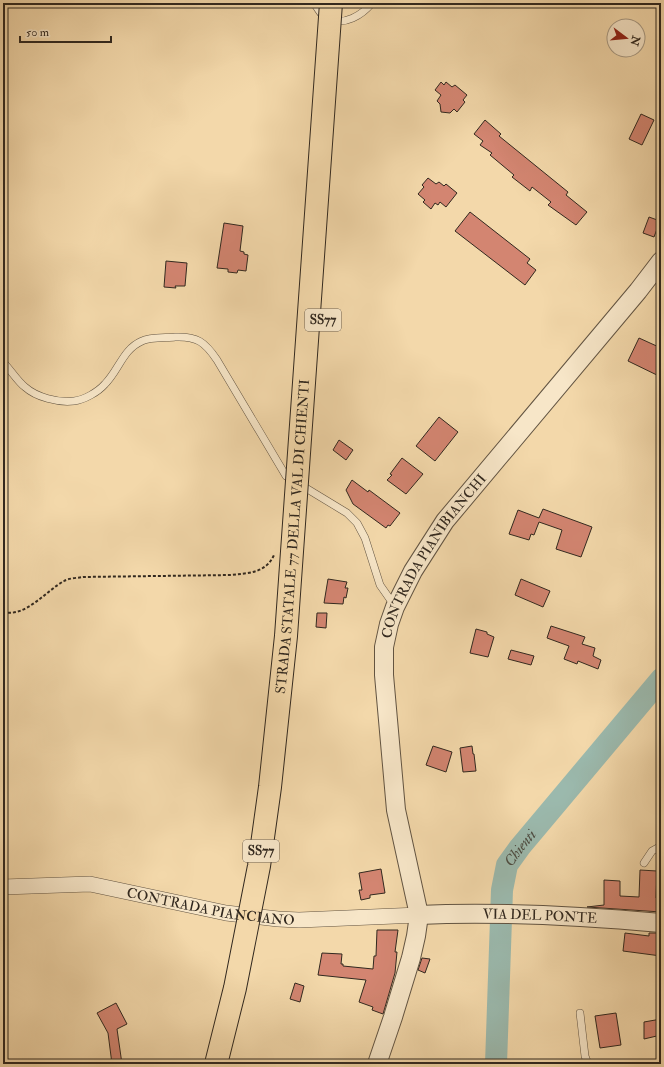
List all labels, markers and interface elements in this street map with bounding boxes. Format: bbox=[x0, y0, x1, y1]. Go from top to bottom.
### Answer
scale bar bbox=[20, 18, 111, 44]
north arrow bbox=[606, 18, 646, 58]
text: 50 m bbox=[26, 25, 50, 40]
text: N bbox=[627, 33, 643, 48]
road number: SS77 bbox=[305, 309, 341, 331]
street label: STRADA STATALE 77 DELLA VAL DI CHIENTI bbox=[271, 378, 313, 695]
street label: CONTRADA PIANIBIANCHI bbox=[378, 470, 490, 640]
water label: Chienti bbox=[500, 826, 540, 870]
road number: SS77 bbox=[243, 840, 279, 862]
street label: CONTRADA PIANCIANO bbox=[125, 884, 295, 928]
street label: VIA DEL PONTE bbox=[483, 905, 598, 926]

